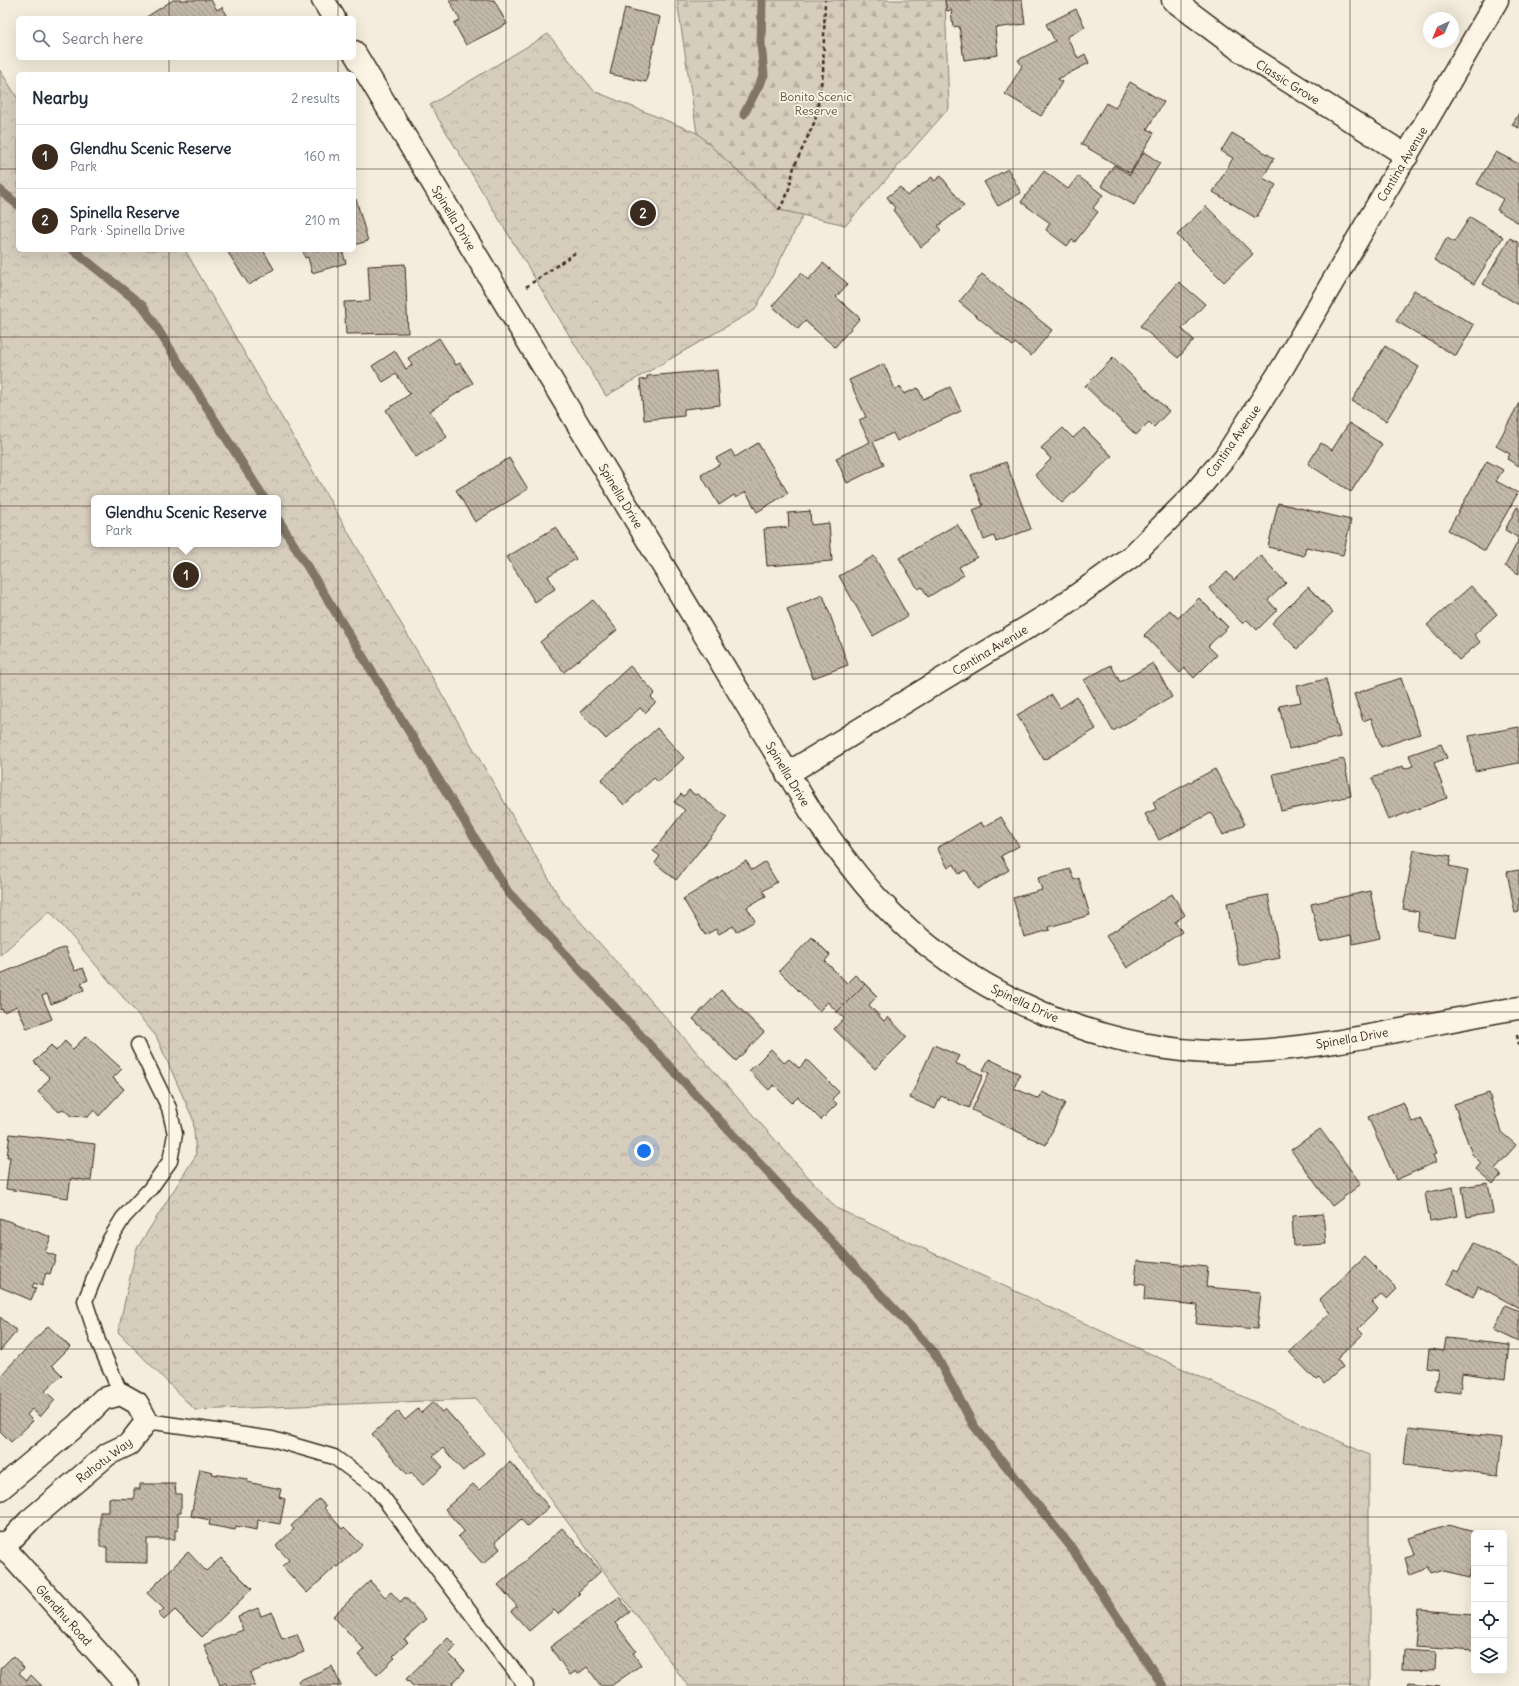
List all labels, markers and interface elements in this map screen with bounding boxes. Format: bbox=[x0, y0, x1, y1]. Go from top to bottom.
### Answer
north arrow bbox=[1423, 12, 1459, 48]
search box bbox=[16, 16, 356, 60]
icon: search bbox=[30, 27, 52, 49]
text: Search here bbox=[62, 29, 143, 48]
street label: Classic Grove bbox=[1253, 56, 1323, 108]
text: Nearby bbox=[32, 87, 88, 109]
park label: Bonito Scenic Reserve bbox=[780, 89, 852, 118]
text: 2 results bbox=[291, 90, 340, 107]
street label: Cantina Avenue bbox=[1374, 124, 1430, 204]
text: Glendhu Scenic Reserve bbox=[70, 139, 231, 158]
text: 1 bbox=[42, 148, 48, 165]
text: 160 m bbox=[304, 148, 340, 165]
text: Park bbox=[70, 158, 97, 175]
street label: Spinella Drive bbox=[429, 183, 479, 253]
pin: 2 bbox=[630, 198, 656, 228]
text: Spinella Reserve bbox=[70, 203, 180, 222]
text: 2 bbox=[41, 212, 49, 229]
text: 210 m bbox=[305, 212, 340, 229]
text: Park · Spinella Drive bbox=[70, 222, 185, 239]
street label: Cantina Avenue bbox=[1202, 402, 1264, 480]
street label: Spinella Drive bbox=[596, 461, 646, 531]
popup bbox=[91, 495, 281, 547]
text: Glendhu Scenic Reserve bbox=[105, 503, 267, 522]
text: Park bbox=[105, 522, 132, 539]
pin: 1 bbox=[173, 560, 199, 590]
street label: Cantina Avenue bbox=[950, 622, 1030, 678]
street label: Spinella Drive bbox=[763, 739, 813, 809]
street label: Spinella Drive bbox=[989, 981, 1061, 1025]
street label: Spinella Drive bbox=[1315, 1024, 1389, 1052]
your location bbox=[634, 1141, 654, 1161]
street label: Rahotu Way bbox=[73, 1434, 135, 1486]
map controls bbox=[1471, 1530, 1507, 1674]
button: + bbox=[1471, 1530, 1507, 1566]
button: − bbox=[1471, 1566, 1507, 1602]
street label: Glendhu Road bbox=[33, 1581, 95, 1649]
button: locate bbox=[1471, 1602, 1507, 1638]
button: layers bbox=[1471, 1638, 1507, 1674]

